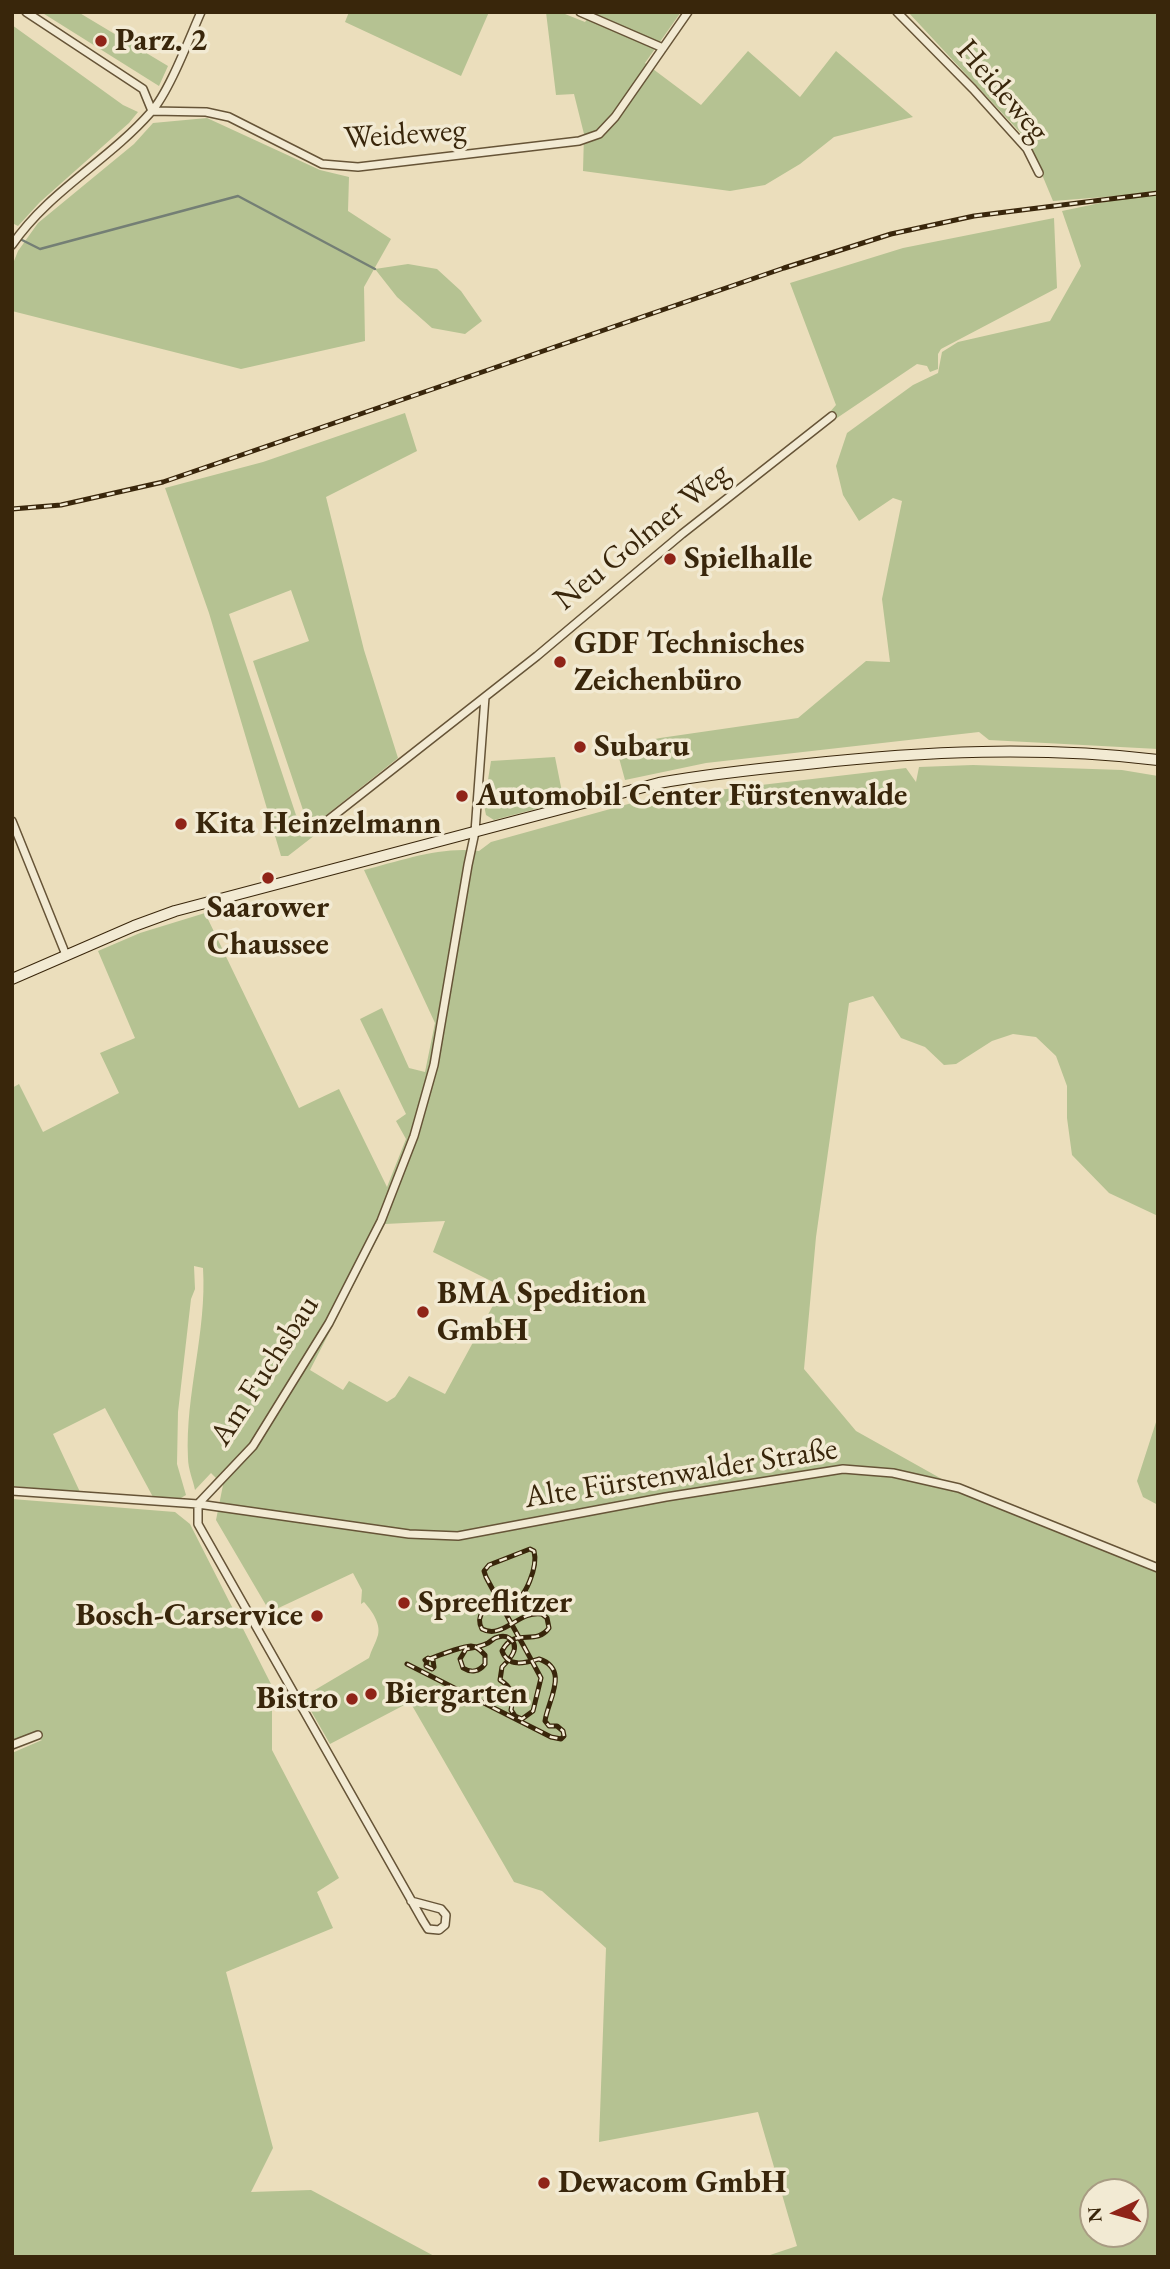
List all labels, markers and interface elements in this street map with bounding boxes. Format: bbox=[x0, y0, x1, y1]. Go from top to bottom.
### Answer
place label: Parz. 2 bbox=[115, 22, 207, 60]
street label: Heideweg bbox=[947, 32, 1057, 150]
marker: Parz. 2 bbox=[93, 33, 109, 49]
street label: Weideweg bbox=[342, 112, 468, 158]
street label: Neu Golmer Weg bbox=[547, 455, 737, 619]
place label: Spielhalle bbox=[684, 540, 812, 578]
marker: Spielhalle bbox=[662, 551, 678, 567]
place label: GDF Technisches Zeichenbüro bbox=[574, 625, 804, 700]
marker: GDF Technisches Zeichenbüro bbox=[552, 654, 568, 670]
place label: Subaru bbox=[594, 728, 690, 766]
marker: Subaru bbox=[572, 739, 588, 755]
place label: Automobil Center Fürstenwalde bbox=[476, 777, 907, 815]
marker: Automobil Center Fürstenwalde bbox=[454, 788, 470, 804]
place label: Kita Heinzelmann bbox=[195, 805, 441, 843]
marker: Kita Heinzelmann bbox=[173, 816, 189, 832]
marker: Saarower Chaussee bbox=[260, 870, 276, 886]
place label: Saarower Chaussee bbox=[207, 889, 329, 964]
place label: BMA Spedition GmbH bbox=[437, 1275, 647, 1350]
street label: Am Fuchsbau bbox=[202, 1288, 328, 1454]
marker: BMA Spedition GmbH bbox=[415, 1304, 431, 1320]
street label: Alte Fürstenwalder Straße bbox=[522, 1430, 840, 1518]
place label: Spreeflitzer bbox=[418, 1584, 572, 1622]
marker: Spreeflitzer bbox=[396, 1595, 412, 1611]
place label: Bosch-Carservice bbox=[76, 1597, 303, 1635]
marker: Bosch-Carservice bbox=[309, 1608, 325, 1624]
place label: Biergarten bbox=[385, 1675, 528, 1713]
place label: Bistro bbox=[256, 1680, 338, 1718]
marker: Biergarten bbox=[363, 1686, 379, 1702]
marker: Bistro bbox=[344, 1691, 360, 1707]
place label: Dewacom GmbH bbox=[558, 2164, 786, 2202]
marker: Dewacom GmbH bbox=[536, 2175, 552, 2191]
north arrow bbox=[1079, 2178, 1149, 2248]
text: N bbox=[1081, 2206, 1108, 2223]

